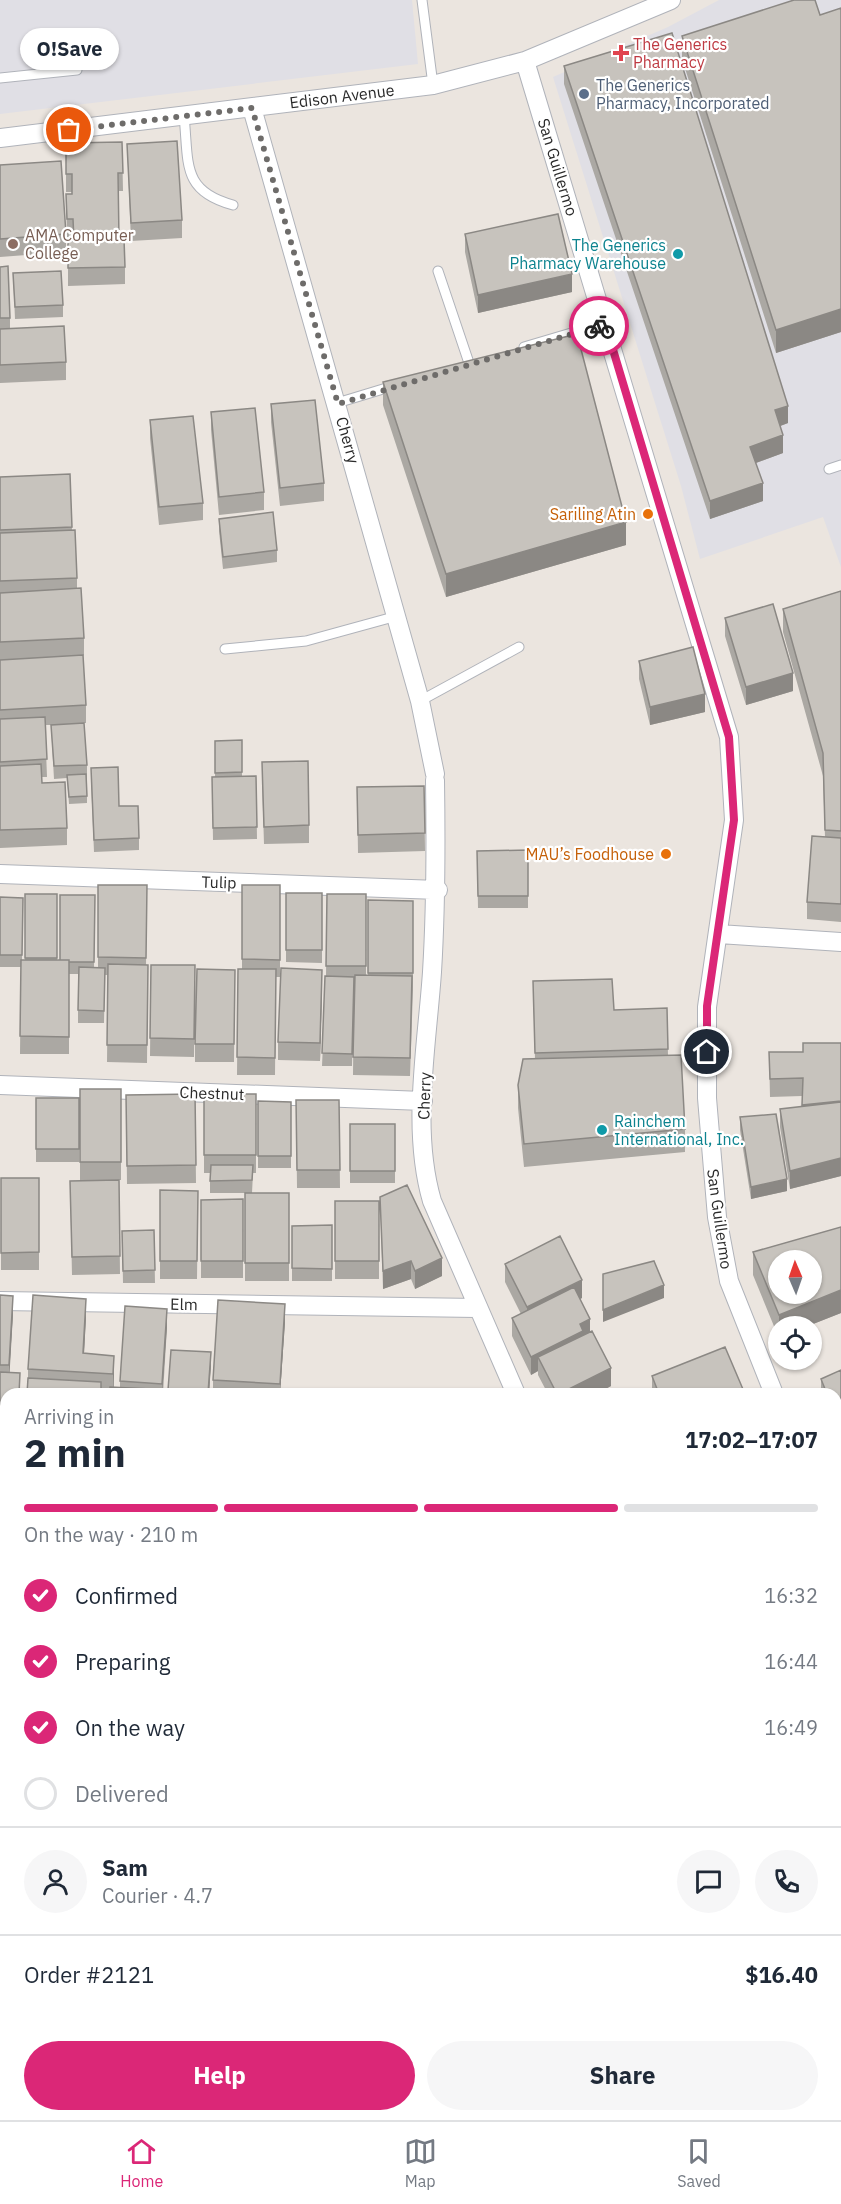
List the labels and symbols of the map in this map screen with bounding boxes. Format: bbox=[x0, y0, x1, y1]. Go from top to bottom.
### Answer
callout: O!Save bbox=[20, 28, 118, 70]
place label: The Generics Pharmacy bbox=[633, 34, 727, 72]
marker: The Generics Pharmacy bbox=[614, 46, 628, 60]
place label: The Generics Pharmacy, Incorporated bbox=[596, 75, 769, 113]
street label: Edison Avenue bbox=[288, 80, 396, 112]
marker: The Generics Pharmacy, Incorporated bbox=[577, 87, 591, 101]
pin bbox=[43, 104, 94, 155]
street label: San Guillermo bbox=[534, 116, 582, 218]
place label: AMA Computer College bbox=[25, 225, 134, 263]
place label: The Generics Pharmacy Warehouse bbox=[510, 235, 666, 273]
marker: AMA Computer College bbox=[6, 237, 20, 251]
marker: The Generics Pharmacy Warehouse bbox=[671, 247, 685, 261]
courier bbox=[569, 296, 629, 356]
street label: Cherry bbox=[332, 414, 364, 466]
place label: Sariling Atin bbox=[550, 504, 636, 524]
marker: Sariling Atin bbox=[641, 507, 655, 521]
place label: MAU’s Foodhouse bbox=[526, 844, 654, 864]
marker: MAU’s Foodhouse bbox=[659, 847, 673, 861]
street label: Tulip bbox=[201, 871, 237, 893]
pin bbox=[681, 1026, 732, 1077]
street label: Cherry bbox=[413, 1072, 435, 1120]
street label: Chestnut bbox=[179, 1082, 245, 1104]
place label: Rainchem International, Inc. bbox=[614, 1111, 744, 1149]
marker: Rainchem International, Inc. bbox=[595, 1123, 609, 1137]
street label: San Guillermo bbox=[703, 1168, 737, 1270]
north arrow bbox=[768, 1250, 822, 1304]
street label: Elm bbox=[170, 1294, 198, 1314]

